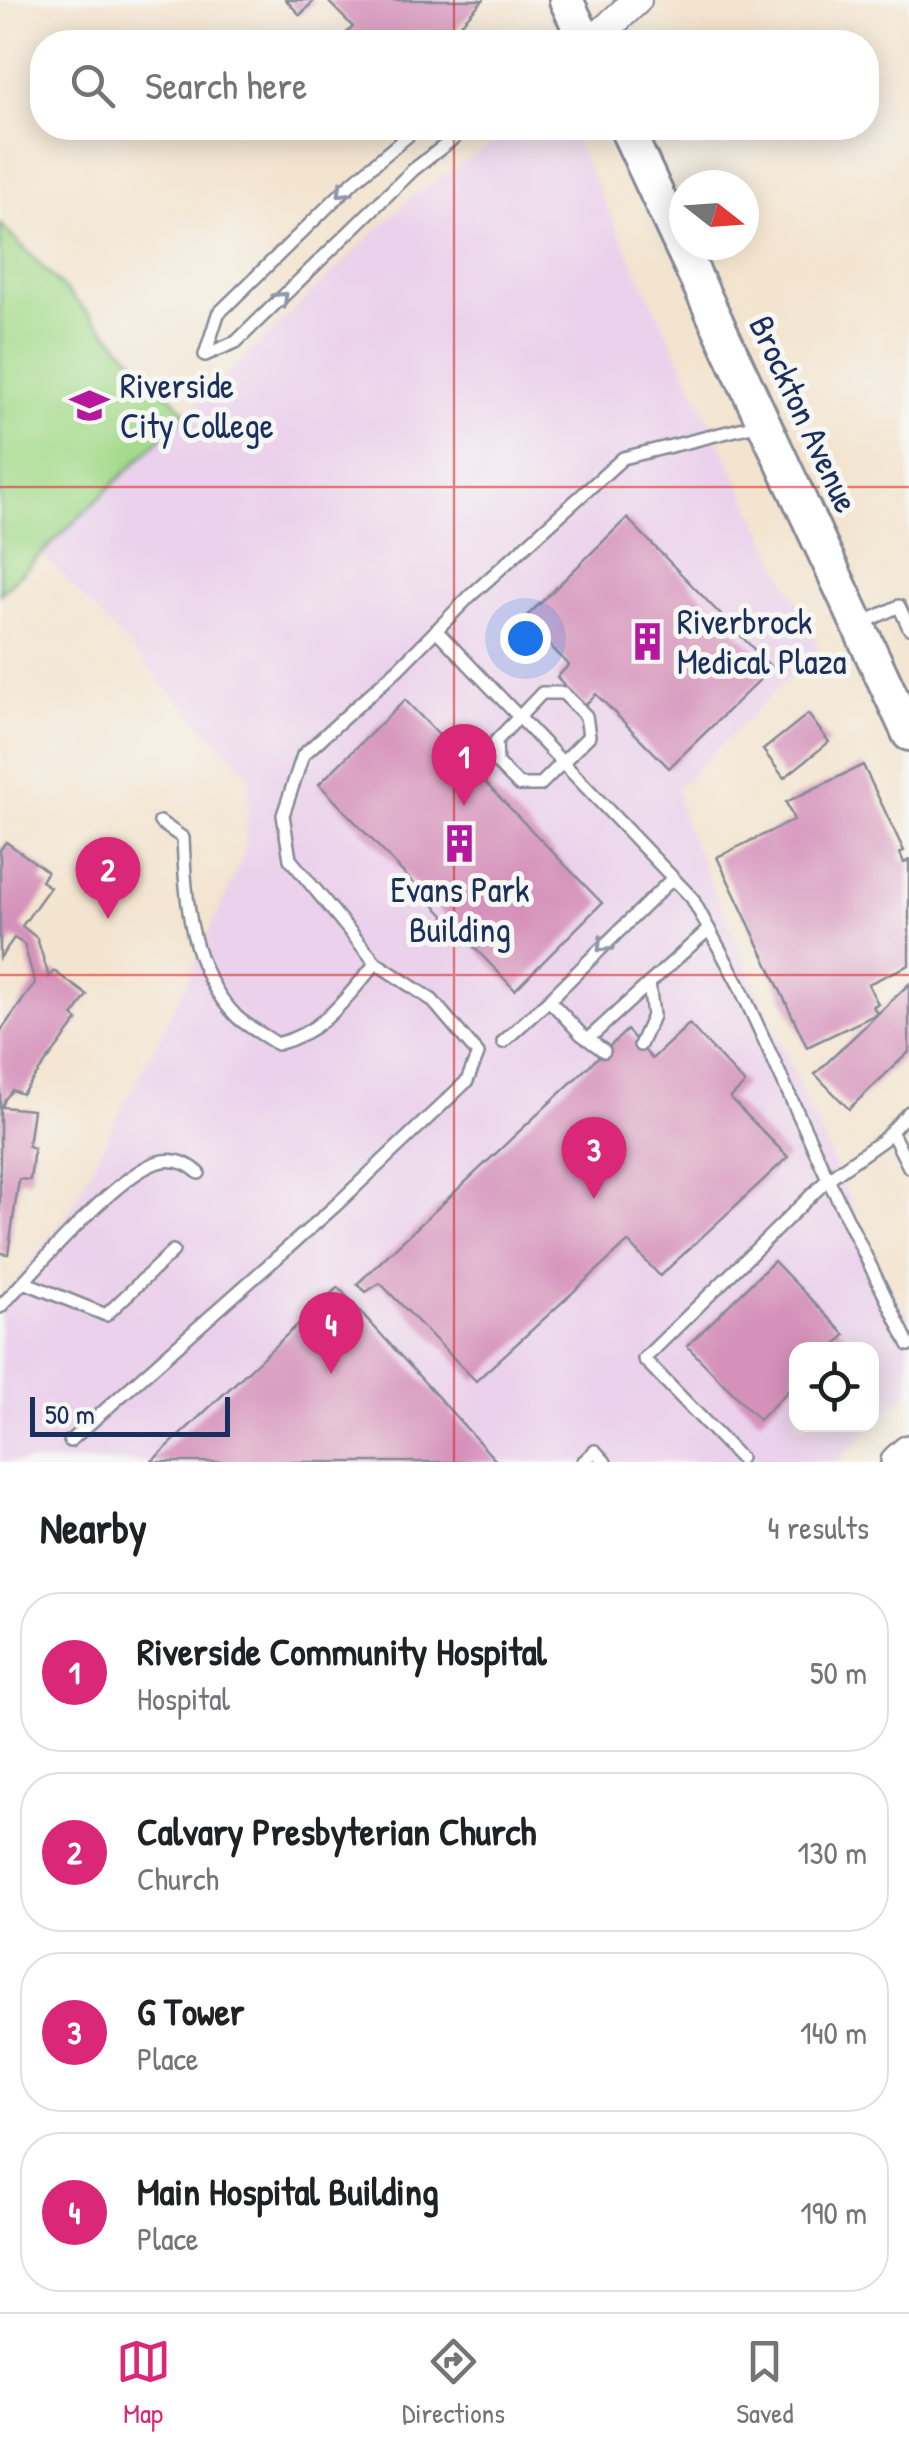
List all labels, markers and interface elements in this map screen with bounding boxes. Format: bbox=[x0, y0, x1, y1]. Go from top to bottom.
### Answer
search box bbox=[30, 30, 879, 140]
icon: search bbox=[65, 58, 120, 113]
text: Search here bbox=[145, 59, 307, 111]
north arrow bbox=[669, 170, 759, 260]
one-way arrow bbox=[337, 179, 355, 197]
one-way arrow bbox=[270, 292, 288, 310]
street label: Brockton Avenue bbox=[738, 308, 871, 520]
place label: Riverside City College bbox=[120, 362, 274, 449]
school or university icon: Riverside City College bbox=[69, 385, 111, 427]
place label: Riverbrock Medical Plaza bbox=[677, 598, 847, 685]
your location bbox=[500, 613, 551, 664]
building icon: Riverbrock Medical Plaza bbox=[626, 621, 668, 663]
pin: 1 bbox=[432, 724, 496, 806]
building icon: Evans Park Building bbox=[439, 822, 481, 864]
pin: 2 bbox=[76, 836, 140, 919]
place label: Evans Park Building bbox=[390, 866, 530, 953]
one-way arrow bbox=[597, 935, 615, 953]
pin: 3 bbox=[562, 1116, 626, 1199]
pin: 4 bbox=[298, 1292, 364, 1374]
map controls bbox=[789, 1342, 879, 1432]
button: locate bbox=[789, 1342, 879, 1432]
scale bar bbox=[30, 1392, 230, 1436]
text: 50 m bbox=[45, 1395, 95, 1433]
text: Nearby bbox=[40, 1499, 147, 1556]
text: 4 results bbox=[768, 1506, 869, 1549]
text: Riverside Community Hospital bbox=[137, 1625, 547, 1677]
text: 1 bbox=[69, 1651, 80, 1694]
text: 50 m bbox=[810, 1651, 867, 1694]
text: Hospital bbox=[137, 1677, 230, 1720]
text: Calvary Presbyterian Church bbox=[137, 1805, 536, 1857]
text: 2 bbox=[67, 1831, 82, 1874]
text: 130 m bbox=[798, 1831, 867, 1874]
text: Church bbox=[137, 1857, 219, 1900]
text: G Tower bbox=[137, 1985, 244, 2037]
text: 3 bbox=[67, 2011, 82, 2054]
text: 140 m bbox=[800, 2011, 867, 2054]
text: Place bbox=[137, 2037, 199, 2080]
text: Main Hospital Building bbox=[137, 2165, 439, 2217]
text: 4 bbox=[68, 2191, 81, 2234]
text: 190 m bbox=[800, 2191, 867, 2234]
text: Place bbox=[137, 2217, 199, 2260]
tab: Map bbox=[116, 2334, 171, 2432]
tab: Directions bbox=[402, 2334, 505, 2432]
tab: Saved bbox=[736, 2334, 793, 2432]

